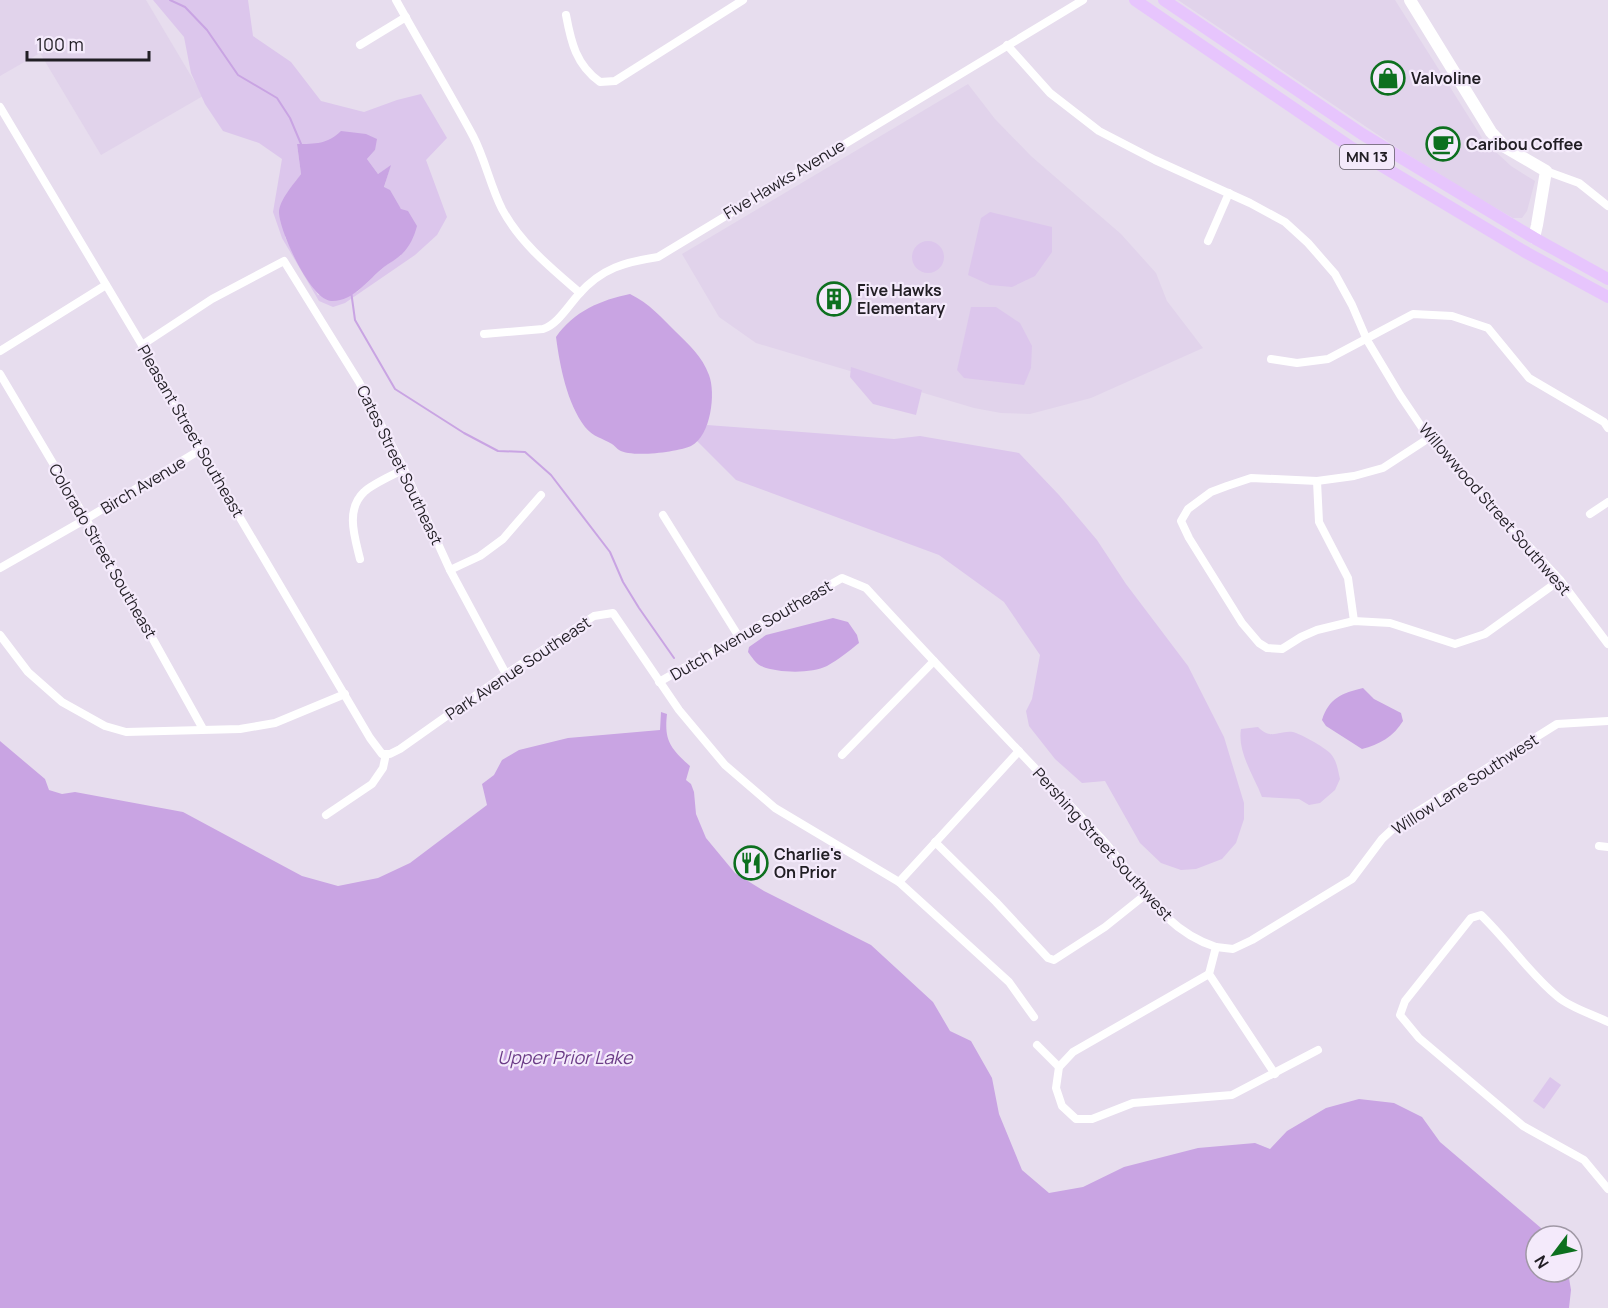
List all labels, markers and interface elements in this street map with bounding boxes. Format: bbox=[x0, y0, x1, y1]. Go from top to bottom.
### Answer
scale bar bbox=[27, 24, 148, 62]
text: 100 m bbox=[36, 32, 84, 56]
shop icon: Valvoline bbox=[1370, 60, 1406, 96]
place label: Valvoline bbox=[1411, 67, 1481, 89]
cafe icon: Caribou Coffee bbox=[1425, 126, 1461, 162]
place label: Caribou Coffee bbox=[1466, 133, 1583, 155]
street label: Five Hawks Avenue bbox=[719, 134, 849, 224]
road number: MN 13 bbox=[1340, 145, 1394, 169]
place label: Five Hawks Elementary bbox=[857, 279, 945, 319]
building icon: Five Hawks Elementary bbox=[816, 281, 852, 317]
street label: Pleasant Street Southeast bbox=[133, 341, 249, 521]
street label: Cates Street Southeast bbox=[352, 381, 448, 549]
street label: Willowwood Street Southwest bbox=[1414, 418, 1576, 600]
street label: Birch Avenue bbox=[96, 451, 190, 519]
street label: Colorado Street Southeast bbox=[44, 460, 162, 642]
street label: Dutch Avenue Southeast bbox=[666, 575, 836, 685]
street label: Park Avenue Southeast bbox=[441, 611, 595, 725]
street label: Willow Lane Southwest bbox=[1388, 728, 1542, 840]
street label: Pershing Street Southwest bbox=[1028, 763, 1178, 925]
place label: Charlie's On Prior bbox=[774, 843, 842, 883]
restaurant icon: Charlie's On Prior bbox=[733, 845, 769, 881]
water label: Upper Prior Lake bbox=[497, 1045, 634, 1069]
north arrow bbox=[1524, 1224, 1584, 1284]
text: N bbox=[1529, 1251, 1554, 1273]

